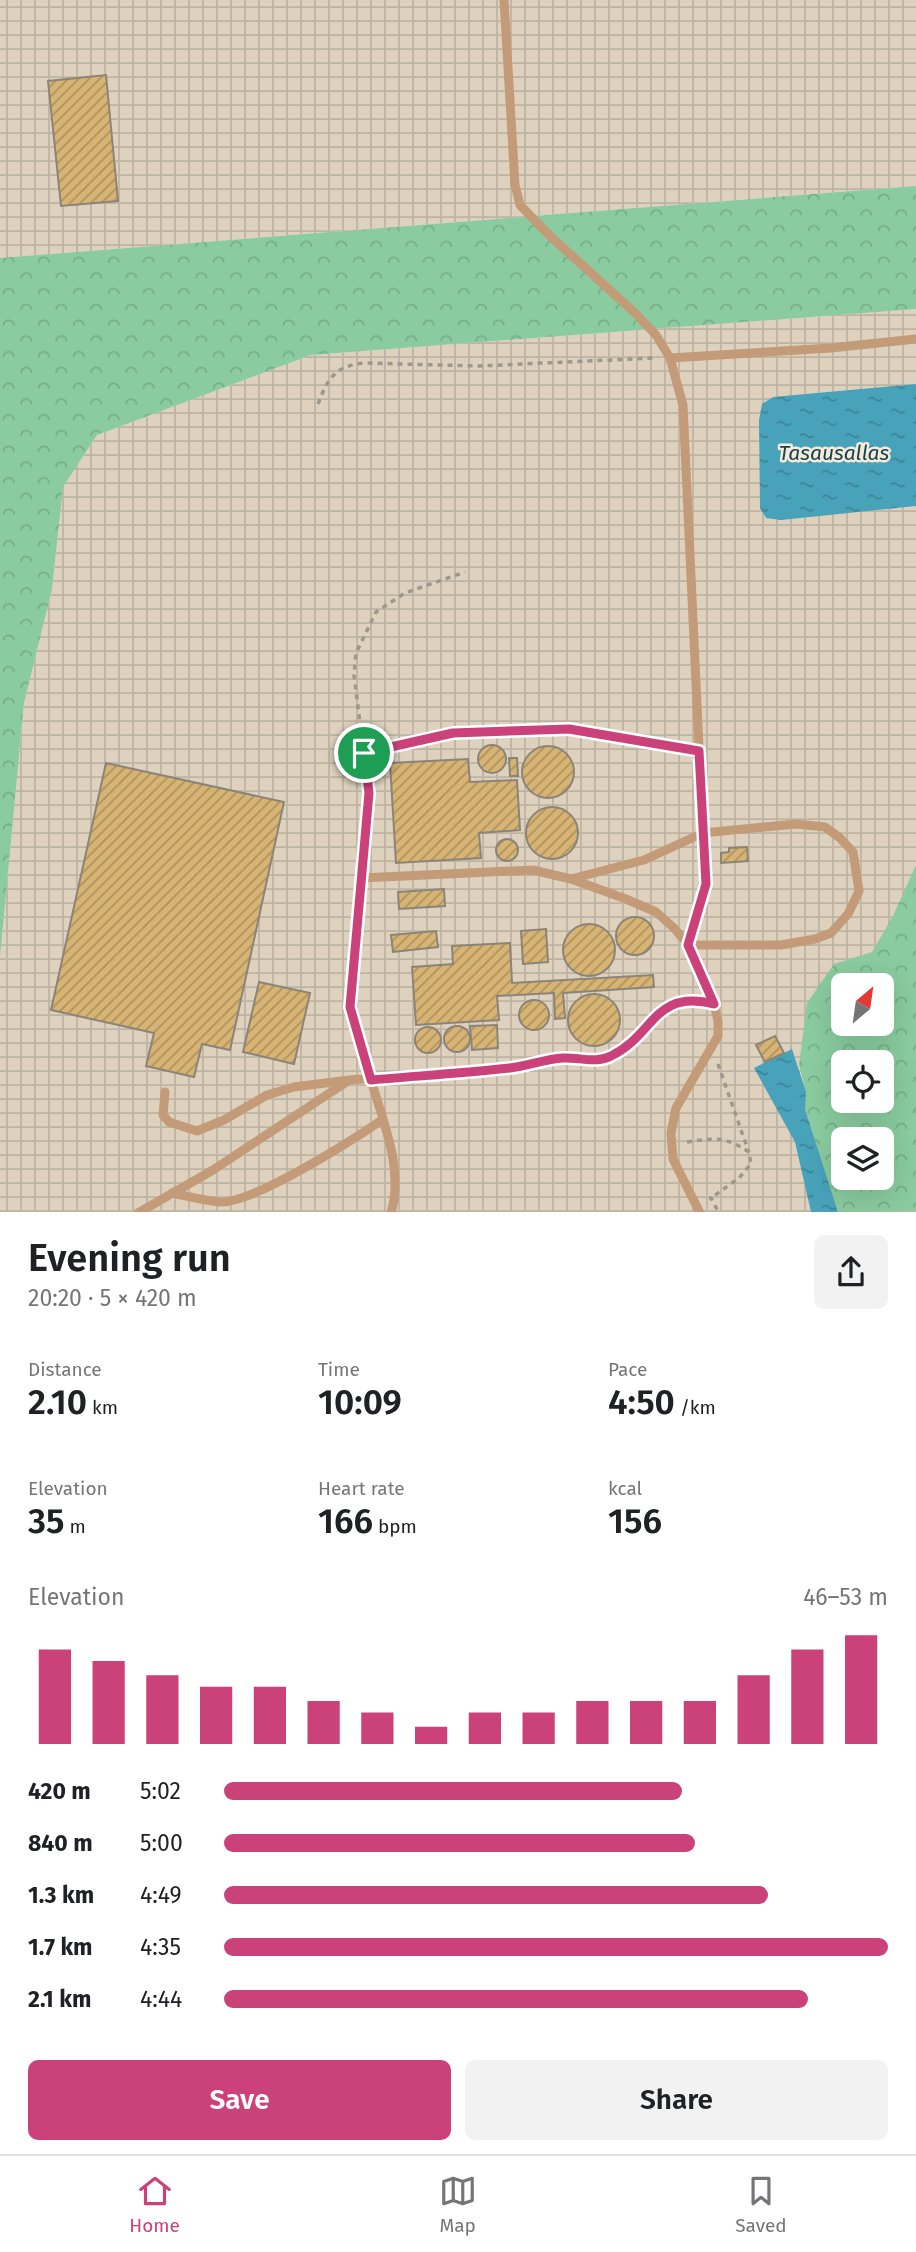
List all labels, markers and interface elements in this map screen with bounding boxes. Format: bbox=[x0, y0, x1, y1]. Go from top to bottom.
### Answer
water label: Tasausallas bbox=[779, 440, 890, 466]
pin bbox=[334, 723, 394, 783]
icon: arrive bbox=[345, 734, 383, 772]
north arrow bbox=[831, 973, 894, 1036]
map controls bbox=[831, 973, 894, 1190]
button: locate bbox=[831, 1050, 894, 1113]
button: layers bbox=[831, 1127, 894, 1190]
text: Evening run bbox=[28, 1235, 231, 1281]
button: share bbox=[814, 1235, 888, 1309]
text: 20:20 · 5 × 420 m bbox=[28, 1284, 197, 1312]
text: Distance bbox=[28, 1358, 102, 1381]
text: Time bbox=[318, 1358, 360, 1381]
text: Pace bbox=[608, 1358, 647, 1381]
text: 2.10 bbox=[28, 1381, 87, 1423]
text: 10:09 bbox=[318, 1381, 402, 1423]
text: 4:50 bbox=[608, 1381, 675, 1423]
text: km bbox=[87, 1396, 118, 1419]
text: /km bbox=[675, 1396, 716, 1419]
text: Elevation bbox=[28, 1477, 108, 1500]
text: Heart rate bbox=[318, 1477, 405, 1500]
text: kcal bbox=[608, 1477, 642, 1500]
text: 35 bbox=[28, 1500, 64, 1542]
text: 166 bbox=[318, 1500, 373, 1542]
text: 156 bbox=[608, 1500, 662, 1542]
text: m bbox=[64, 1515, 86, 1538]
text: bpm bbox=[373, 1515, 417, 1538]
text: Elevation bbox=[28, 1583, 124, 1611]
text: 46–53 m bbox=[803, 1583, 888, 1611]
text: 420 m bbox=[28, 1777, 91, 1805]
text: 5:02 bbox=[140, 1777, 181, 1805]
text: 840 m bbox=[28, 1829, 93, 1857]
text: 5:00 bbox=[140, 1829, 183, 1857]
text: 1.3 km bbox=[28, 1881, 94, 1909]
text: 4:49 bbox=[140, 1881, 182, 1909]
text: 1.7 km bbox=[28, 1933, 93, 1961]
text: 4:35 bbox=[140, 1933, 181, 1961]
text: 2.1 km bbox=[28, 1985, 91, 2013]
text: 4:44 bbox=[140, 1985, 182, 2013]
button: Save bbox=[28, 2060, 451, 2140]
button: Share bbox=[465, 2060, 888, 2140]
tab: Home bbox=[129, 2172, 180, 2237]
tab: Map bbox=[439, 2172, 477, 2237]
tab: Saved bbox=[735, 2172, 787, 2237]

